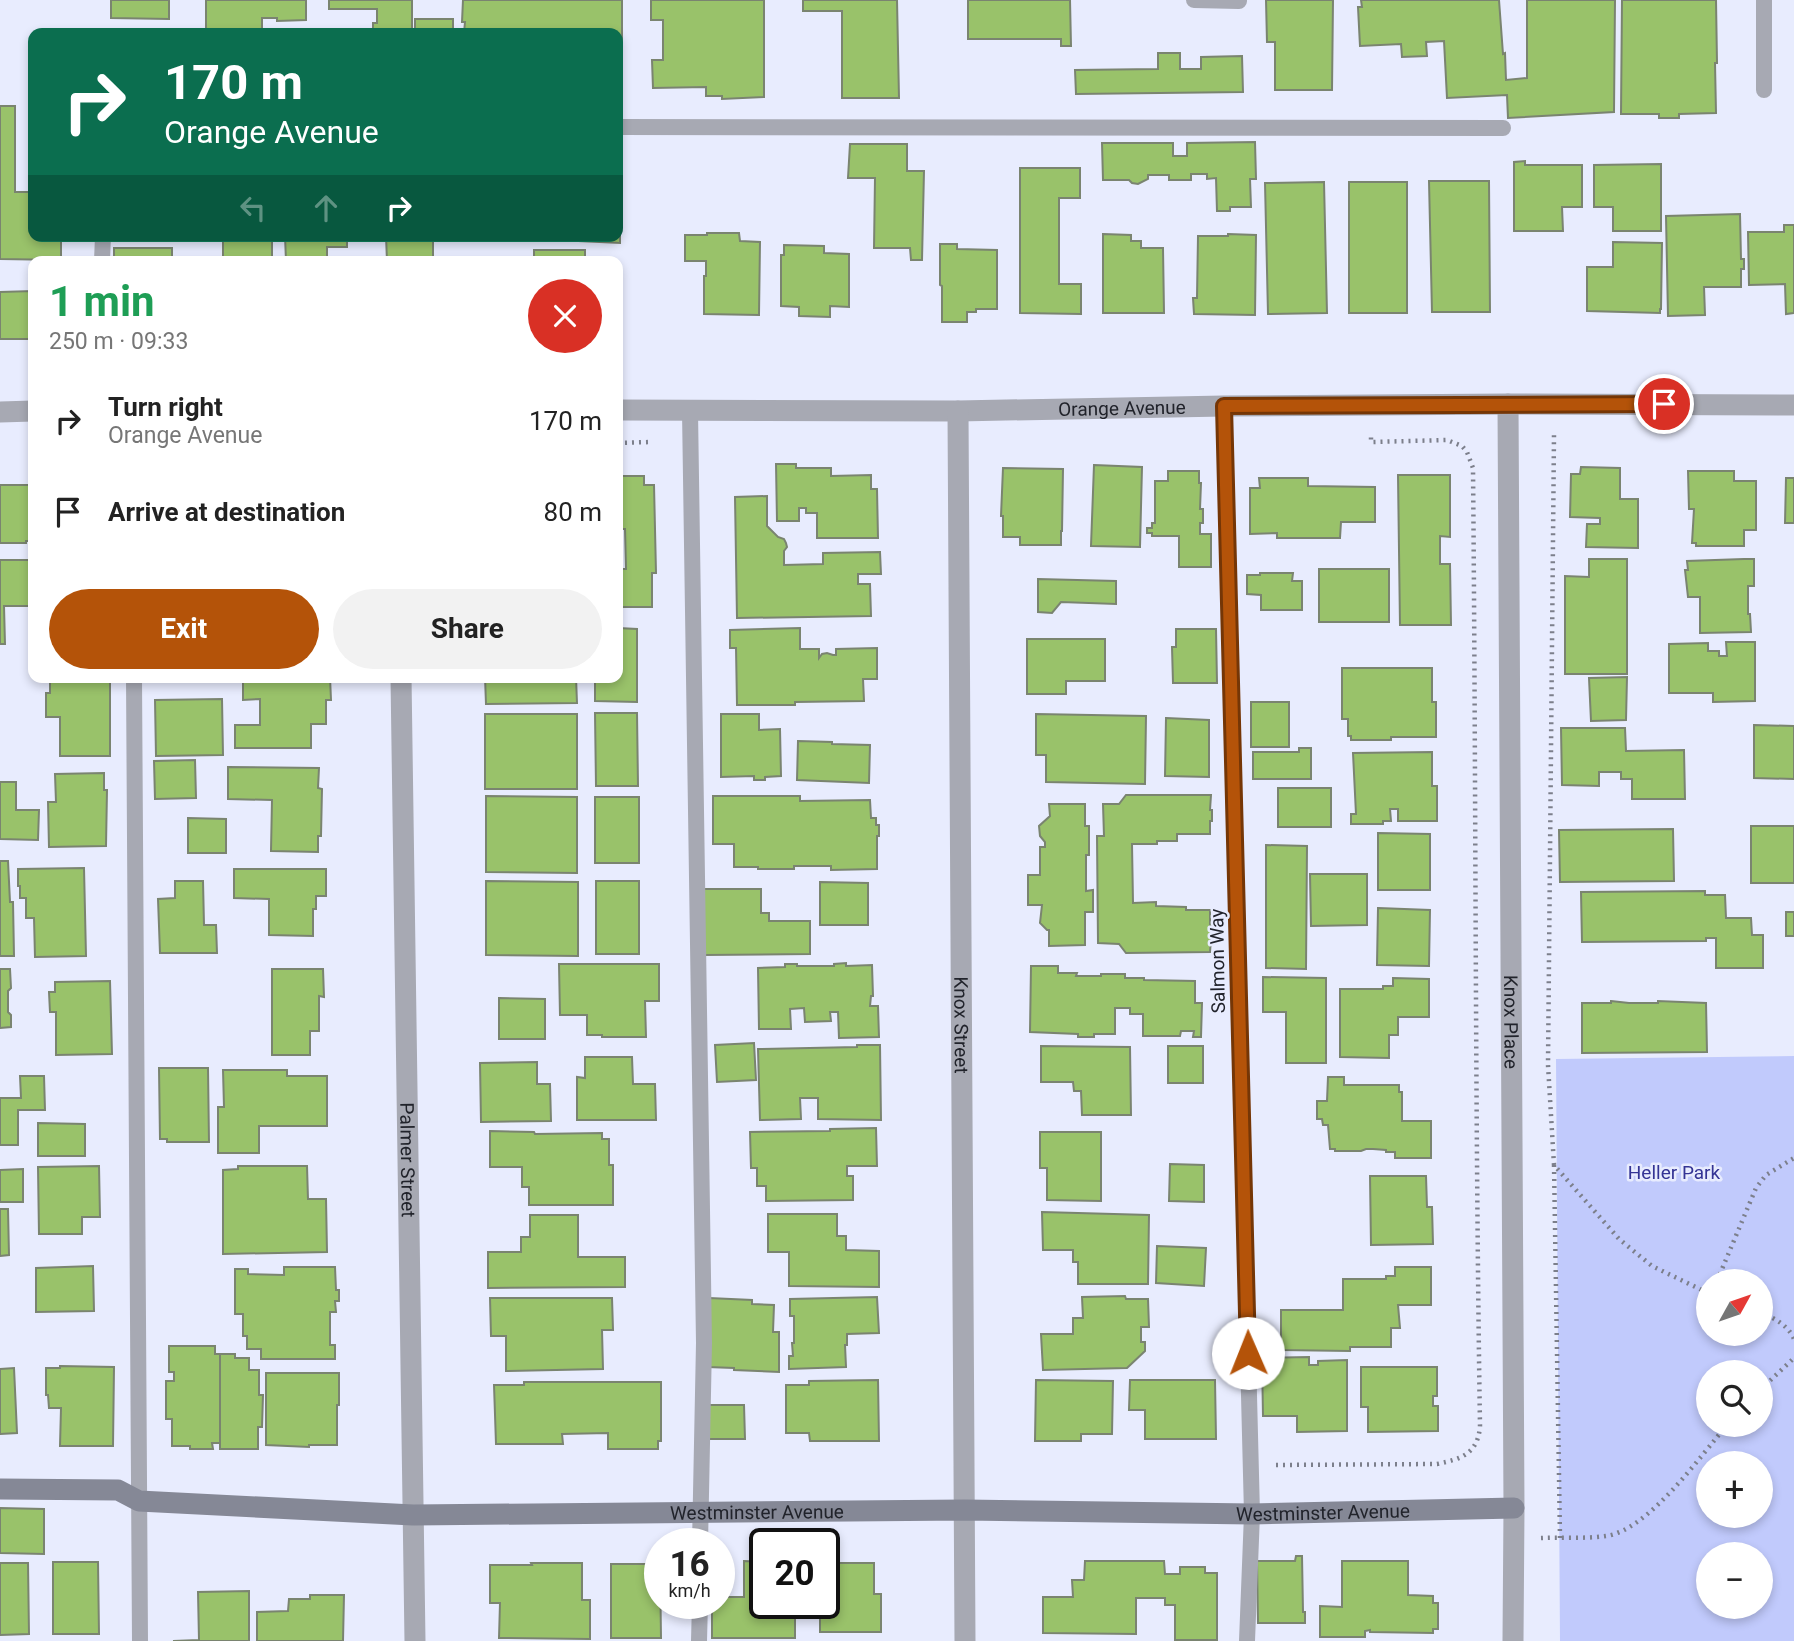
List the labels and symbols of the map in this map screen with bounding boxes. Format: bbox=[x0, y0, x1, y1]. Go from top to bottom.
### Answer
pin bbox=[1634, 374, 1694, 434]
street label: Orange Avenue bbox=[1058, 396, 1186, 421]
street label: Salmon Way bbox=[1205, 908, 1230, 1014]
street label: Knox Place bbox=[1499, 975, 1523, 1069]
street label: Knox Street bbox=[949, 976, 973, 1074]
street label: Palmer Street bbox=[395, 1102, 420, 1218]
park label: Heller Park bbox=[1628, 1161, 1721, 1184]
north arrow bbox=[1696, 1269, 1773, 1346]
position arrow bbox=[1211, 1316, 1285, 1390]
street label: Westminster Avenue bbox=[1236, 1499, 1410, 1526]
street label: Westminster Avenue bbox=[670, 1500, 844, 1525]
speed limit sign: 20 bbox=[749, 1528, 840, 1619]

